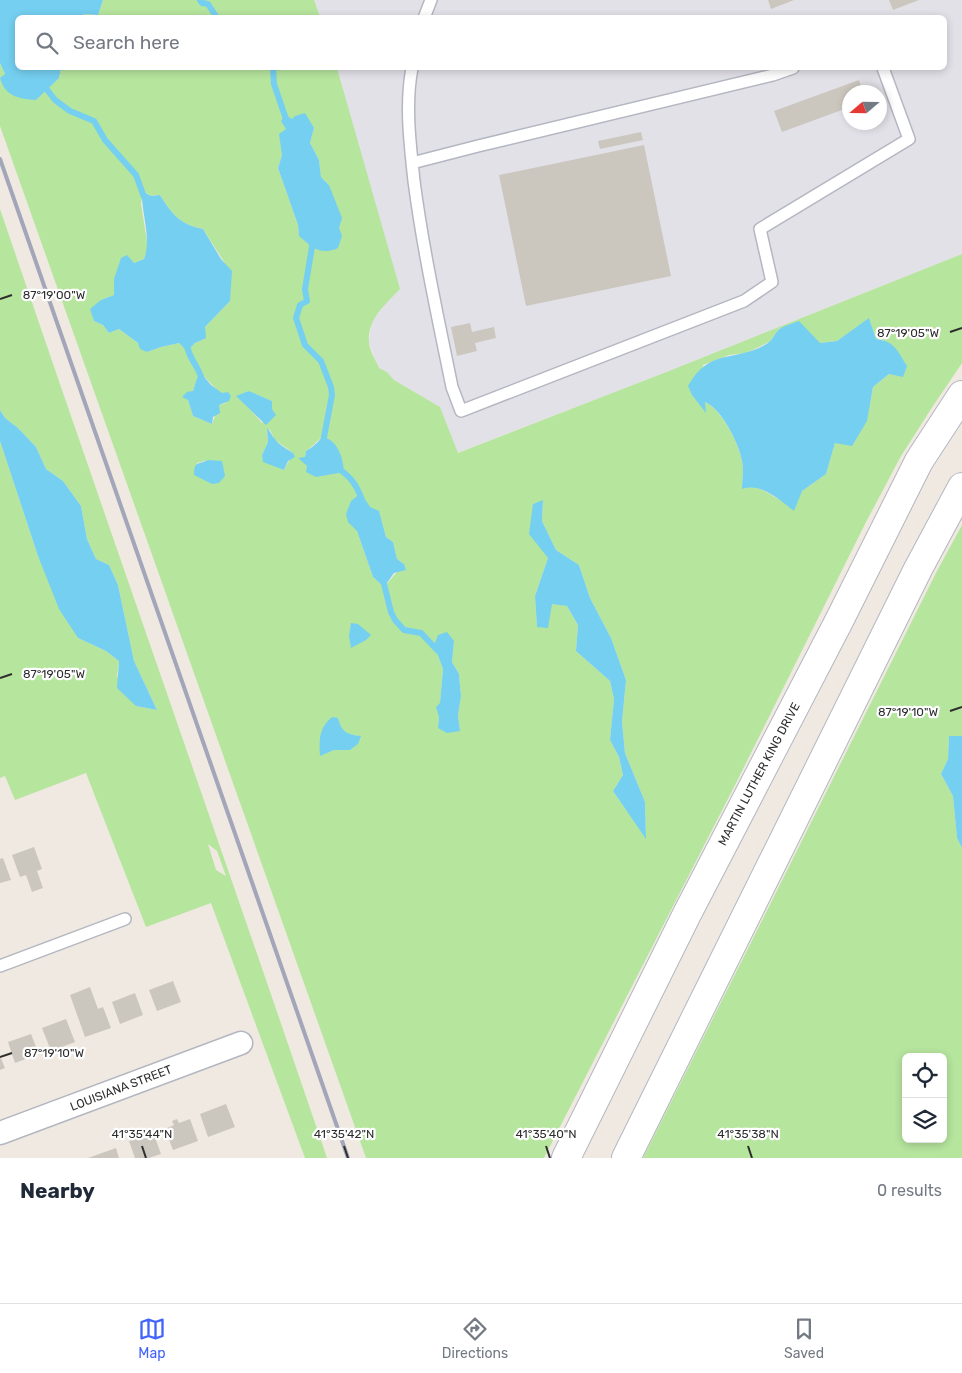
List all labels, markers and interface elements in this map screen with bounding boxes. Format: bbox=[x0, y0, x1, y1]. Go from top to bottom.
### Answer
search box bbox=[15, 15, 947, 70]
icon: search bbox=[33, 29, 61, 57]
text: Search here bbox=[73, 31, 180, 54]
north arrow bbox=[842, 85, 887, 130]
text: 87°19'00"W bbox=[23, 288, 86, 302]
text: 87°19'05"W bbox=[877, 326, 939, 340]
text: 87°19'05"W bbox=[23, 667, 85, 681]
street label: MARTIN LUTHER KING DRIVE bbox=[715, 700, 803, 848]
text: 87°19'10"W bbox=[878, 705, 938, 719]
text: 87°19'10"W bbox=[24, 1046, 84, 1060]
map controls bbox=[902, 1053, 947, 1143]
button: locate bbox=[902, 1053, 947, 1098]
street label: LOUISIANA STREET bbox=[68, 1062, 174, 1114]
button: layers bbox=[902, 1098, 947, 1143]
text: 41°35'44"N bbox=[112, 1127, 172, 1141]
text: 41°35'42"N bbox=[314, 1127, 374, 1141]
text: 41°35'40"N bbox=[515, 1127, 577, 1141]
text: 41°35'38"N bbox=[717, 1127, 779, 1141]
text: Nearby bbox=[20, 1178, 95, 1203]
text: 0 results bbox=[877, 1181, 942, 1200]
tab: Map bbox=[138, 1315, 166, 1362]
tab: Directions bbox=[442, 1315, 508, 1362]
tab: Saved bbox=[784, 1315, 824, 1362]

